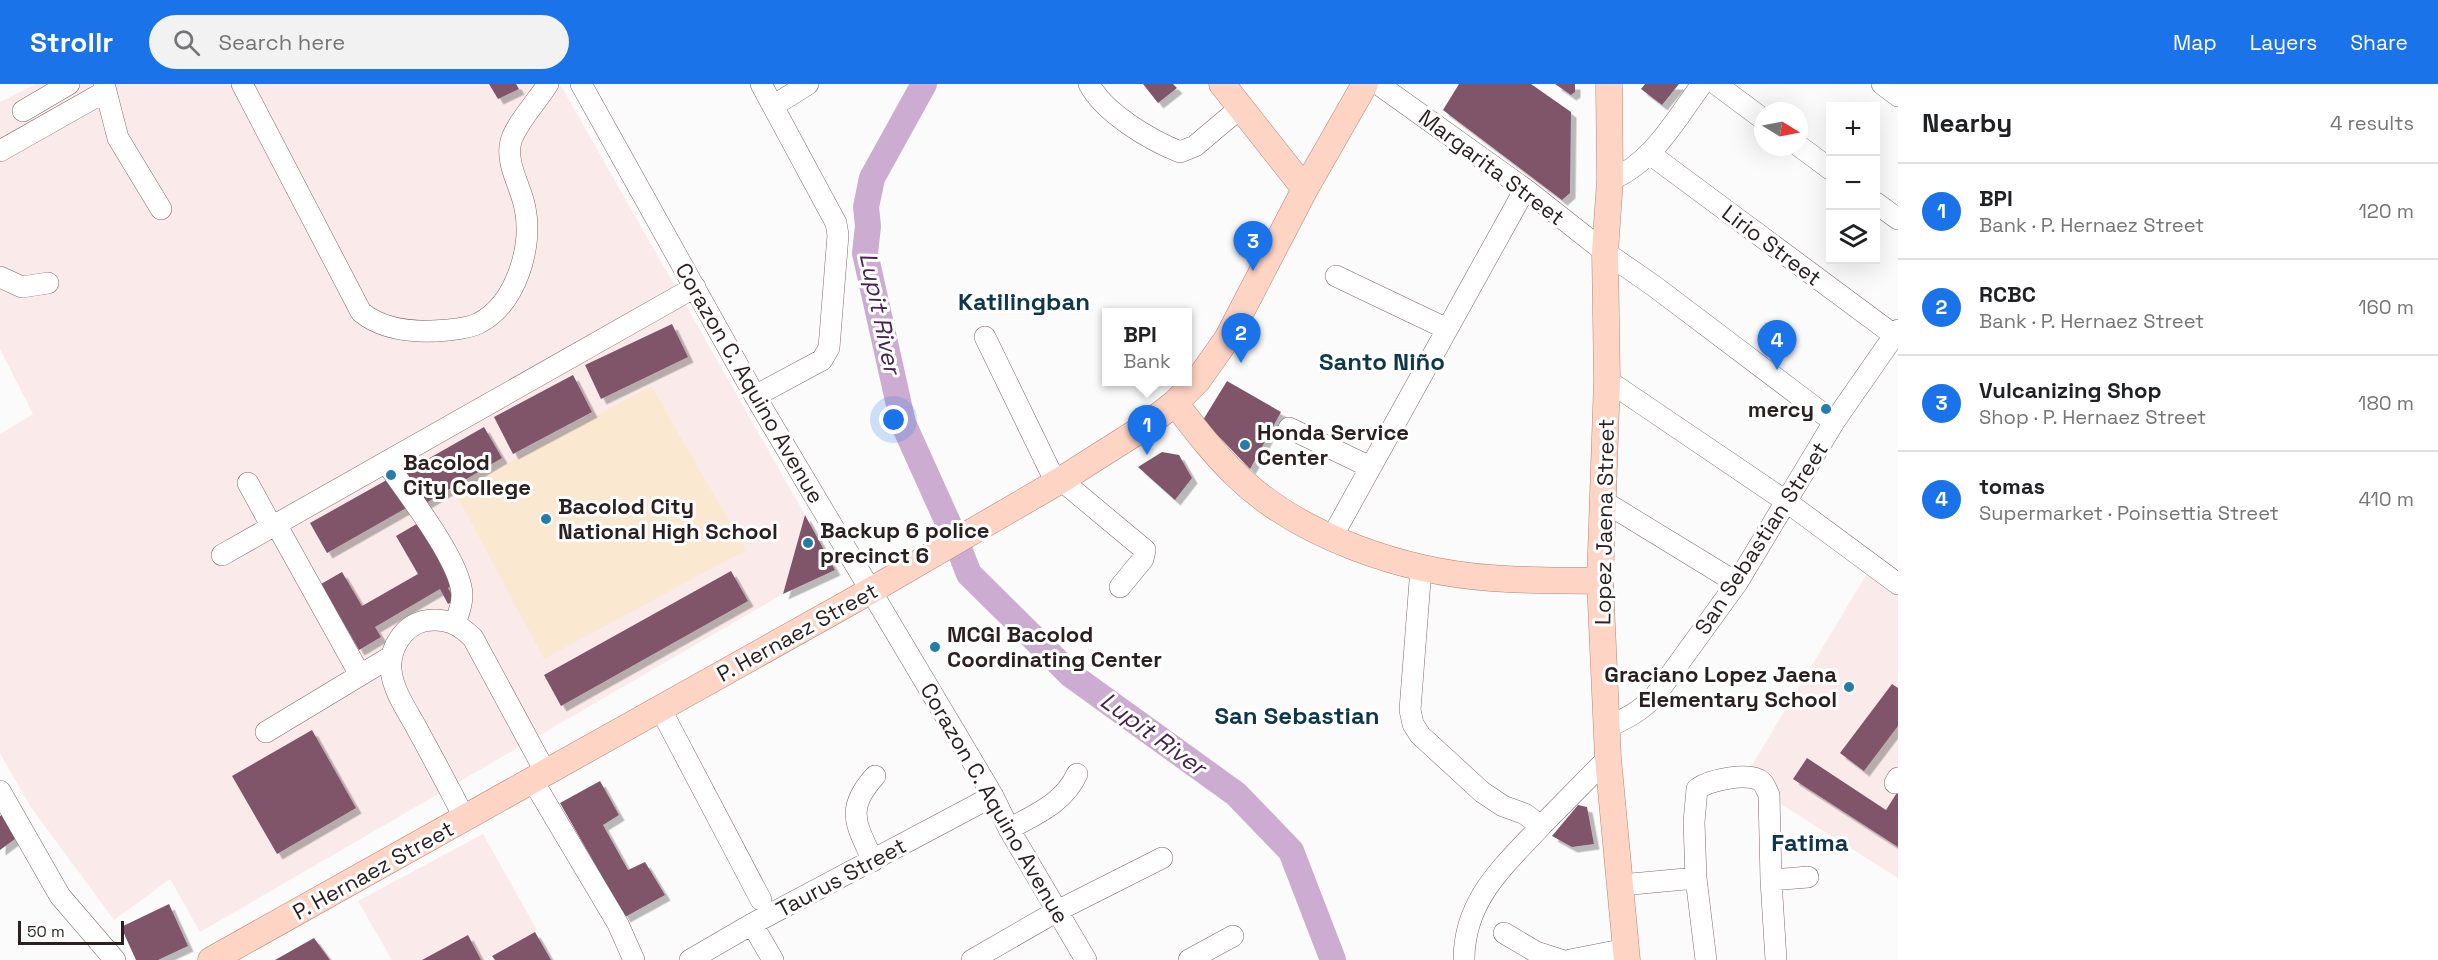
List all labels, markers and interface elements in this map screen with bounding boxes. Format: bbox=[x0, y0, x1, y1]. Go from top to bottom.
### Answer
search box bbox=[149, 15, 569, 69]
text: Strollr bbox=[30, 24, 113, 60]
icon: search bbox=[170, 26, 203, 59]
text: Search here bbox=[218, 28, 345, 56]
text: Map bbox=[2173, 29, 2217, 56]
text: Layers bbox=[2250, 29, 2317, 56]
text: Share bbox=[2350, 29, 2408, 56]
north arrow bbox=[1754, 102, 1808, 156]
map controls bbox=[1826, 102, 1880, 264]
button: + bbox=[1826, 102, 1880, 156]
street label: Margarita Street bbox=[1413, 103, 1571, 231]
text: Nearby bbox=[1922, 106, 2012, 140]
text: 4 results bbox=[2330, 110, 2414, 136]
button: − bbox=[1826, 156, 1880, 210]
text: BPI bbox=[1979, 184, 2013, 212]
street label: Lirio Street bbox=[1717, 198, 1827, 292]
text: 1 bbox=[1937, 198, 1946, 224]
text: 120 m bbox=[2358, 198, 2414, 224]
button: layers bbox=[1826, 210, 1880, 264]
text: Bank · P. Hernaez Street bbox=[1979, 212, 2204, 238]
pin: 3 bbox=[1234, 222, 1272, 271]
water label: Lupit River bbox=[853, 250, 909, 379]
street label: Corazon C. Aquino Avenue bbox=[670, 258, 830, 508]
text: RCBC bbox=[1979, 280, 2036, 308]
district label: Katilingban bbox=[958, 286, 1090, 317]
text: 2 bbox=[1936, 294, 1947, 320]
text: 160 m bbox=[2358, 294, 2414, 320]
popup bbox=[1102, 308, 1192, 386]
text: Bank · P. Hernaez Street bbox=[1979, 308, 2204, 334]
pin: 2 bbox=[1222, 314, 1260, 363]
text: BPI bbox=[1123, 320, 1157, 348]
pin: 4 bbox=[1758, 320, 1796, 370]
district label: Santo Niño bbox=[1319, 346, 1445, 377]
text: Bank bbox=[1123, 348, 1171, 374]
text: Vulcanizing Shop bbox=[1979, 376, 2162, 404]
text: 3 bbox=[1935, 390, 1948, 416]
text: 180 m bbox=[2358, 390, 2414, 416]
place label: mercy bbox=[1748, 395, 1814, 423]
marker: mercy bbox=[1819, 402, 1833, 416]
text: Shop · P. Hernaez Street bbox=[1979, 404, 2206, 430]
your location bbox=[879, 405, 908, 434]
pin: 1 bbox=[1128, 406, 1166, 455]
place label: Honda Service Center bbox=[1257, 418, 1409, 471]
street label: Lopez Jaena Street bbox=[1588, 419, 1620, 625]
street label: San Sebastian Street bbox=[1688, 436, 1834, 640]
marker: Honda Service Center bbox=[1238, 438, 1252, 452]
place label: Bacolod City College bbox=[403, 448, 531, 501]
marker: Bacolod City College bbox=[384, 468, 398, 482]
text: tomas bbox=[1979, 472, 2045, 500]
text: 4 bbox=[1935, 486, 1948, 512]
text: 410 m bbox=[2358, 486, 2414, 512]
place label: Bacolod City National High School bbox=[558, 492, 778, 545]
text: Supermarket · Poinsettia Street bbox=[1979, 500, 2279, 526]
marker: Bacolod City National High School bbox=[539, 512, 553, 526]
place label: Backup 6 police precinct 6 bbox=[820, 516, 990, 569]
marker: Backup 6 police precinct 6 bbox=[801, 536, 815, 550]
street label: P. Hernaez Street bbox=[712, 576, 882, 688]
place label: MCGI Bacolod Coordinating Center bbox=[947, 620, 1162, 673]
marker: MCGI Bacolod Coordinating Center bbox=[928, 640, 942, 654]
place label: Graciano Lopez Jaena Elementary School bbox=[1604, 660, 1837, 713]
street label: Corazon C. Aquino Avenue bbox=[915, 678, 1075, 928]
marker: Graciano Lopez Jaena Elementary School bbox=[1842, 680, 1856, 694]
water label: Lupit River bbox=[1094, 685, 1215, 784]
district label: San Sebastian bbox=[1214, 700, 1380, 731]
street label: P. Hernaez Street bbox=[288, 814, 458, 926]
district label: Fatima bbox=[1771, 827, 1849, 858]
street label: Taurus Street bbox=[771, 831, 911, 923]
scale bar bbox=[18, 918, 124, 946]
text: 50 m bbox=[27, 921, 65, 942]

